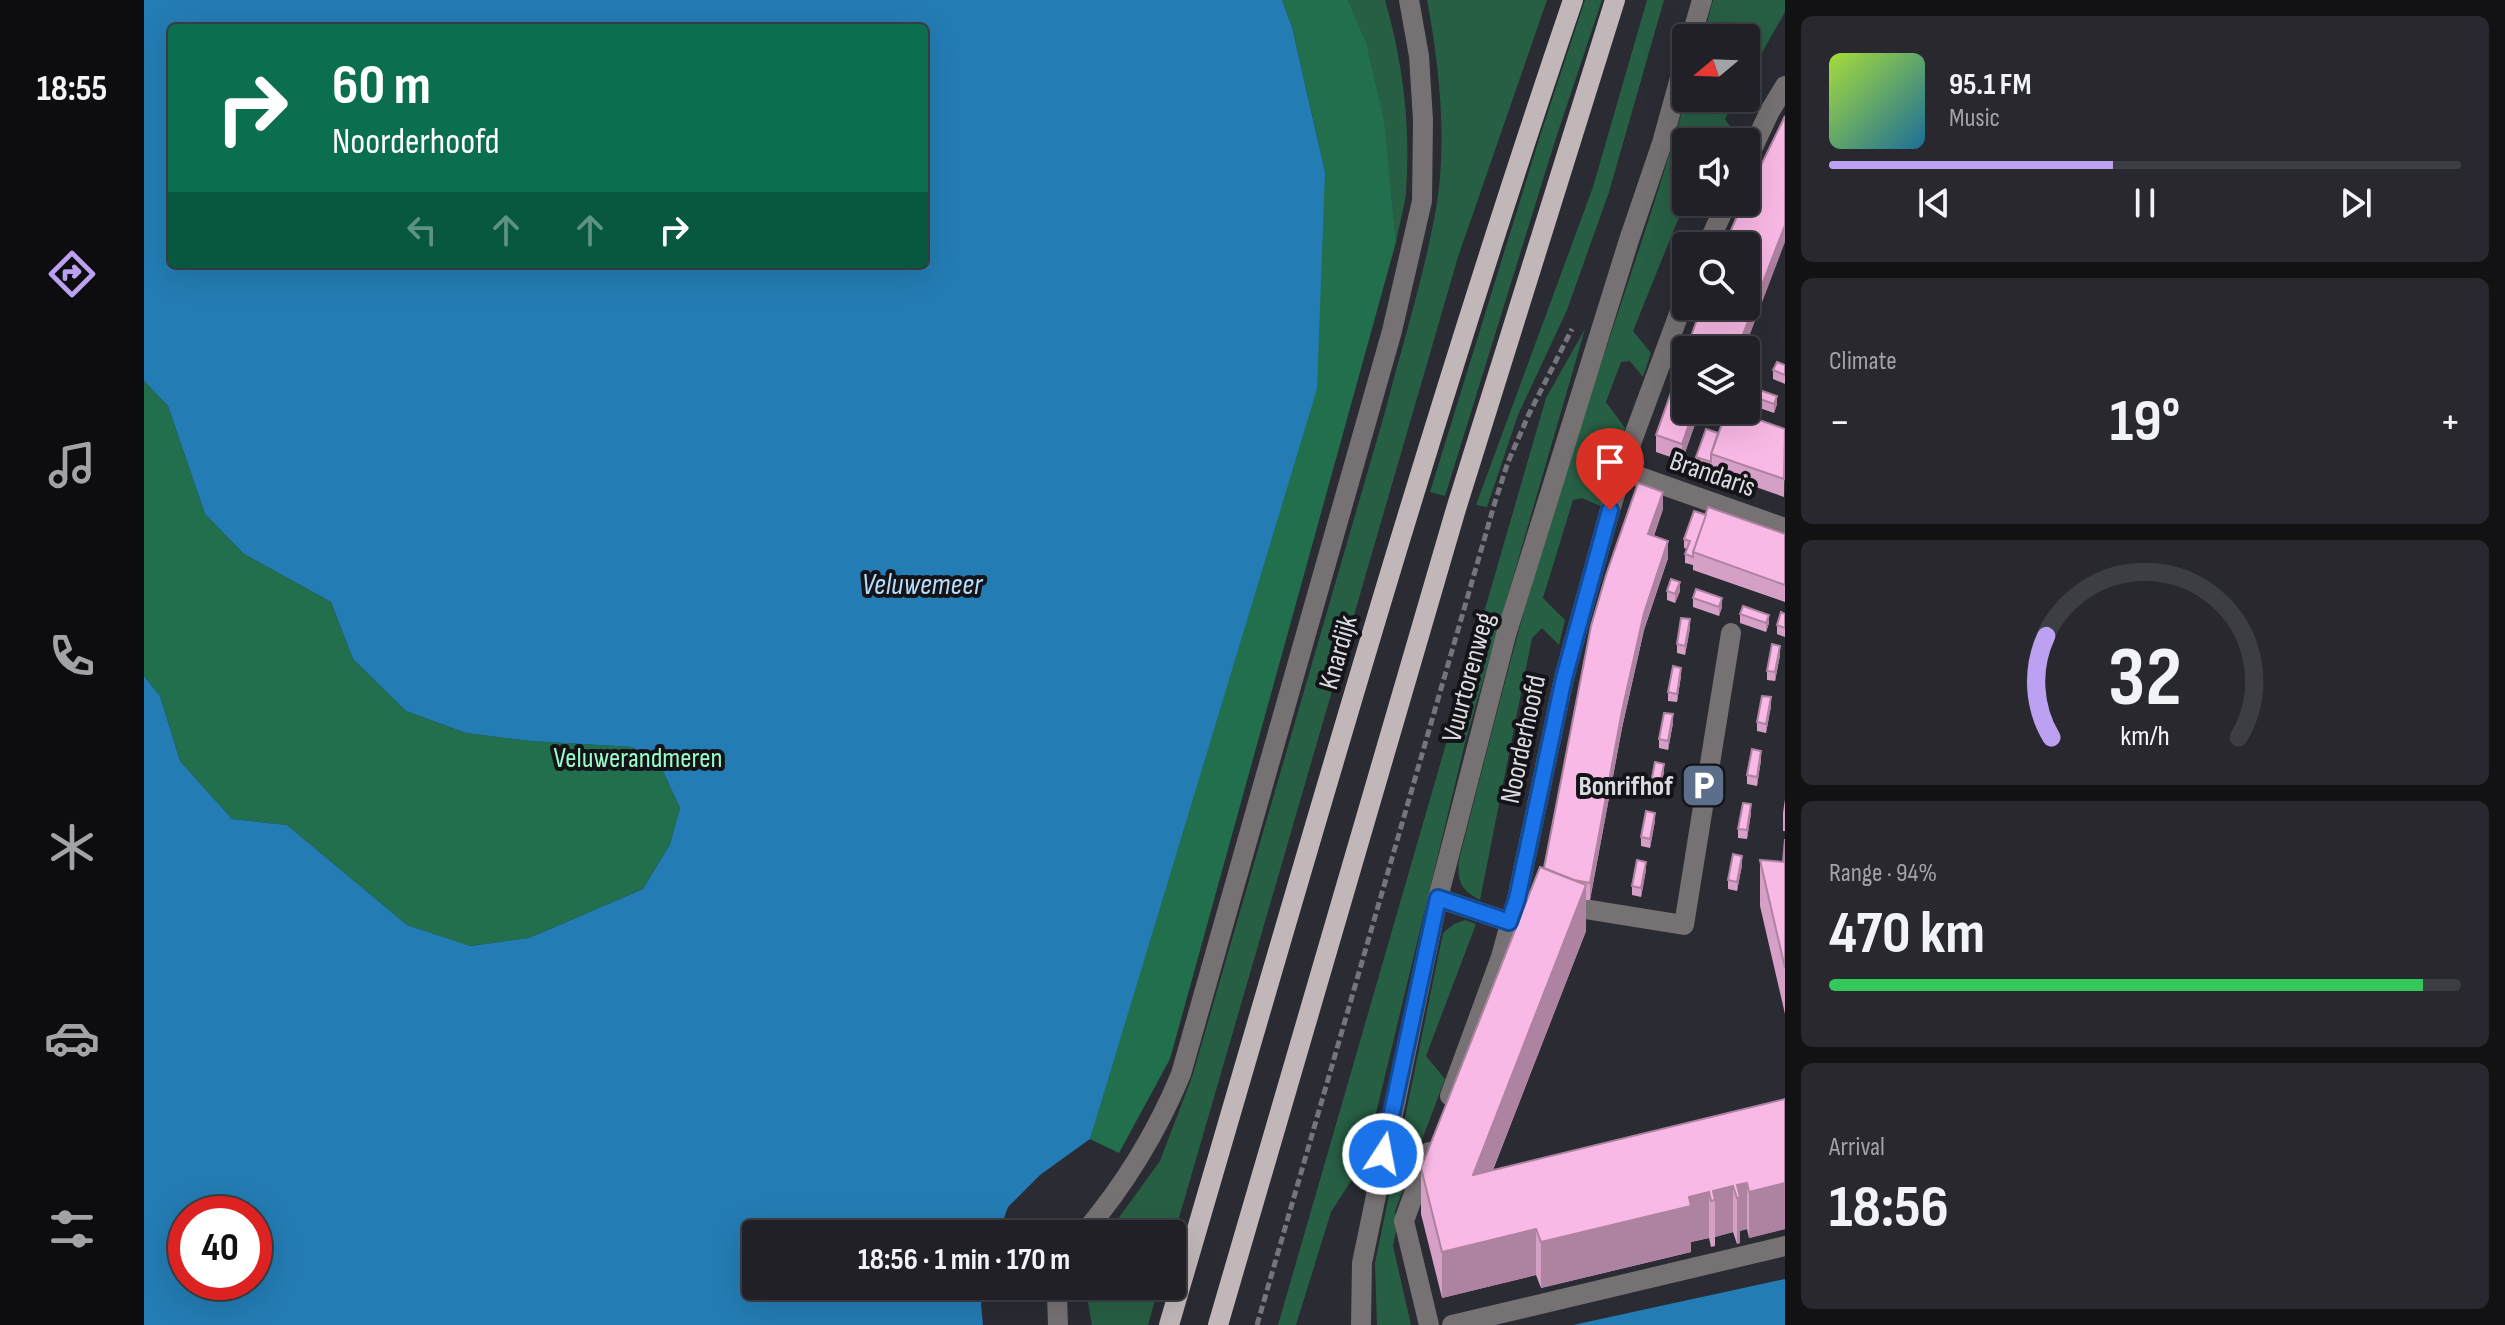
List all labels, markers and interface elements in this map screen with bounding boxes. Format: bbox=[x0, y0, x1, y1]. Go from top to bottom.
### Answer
north arrow bbox=[1672, 24, 1760, 112]
map controls bbox=[1672, 24, 1760, 424]
text: 60 m bbox=[332, 53, 431, 120]
icon: right bbox=[200, 56, 304, 160]
text: 95.1 FM bbox=[1949, 67, 2031, 103]
text: 18:55 bbox=[37, 68, 107, 111]
text: Music bbox=[1949, 103, 2000, 134]
text: Noorderhoofd bbox=[332, 121, 500, 164]
button: sound bbox=[1672, 128, 1760, 216]
icon: previous bbox=[1912, 181, 1956, 225]
icon: pause bbox=[2123, 181, 2167, 225]
icon: next bbox=[2334, 181, 2378, 225]
icon: left bbox=[400, 208, 444, 252]
icon: ahead bbox=[484, 208, 528, 252]
icon: ahead bbox=[568, 208, 612, 252]
icon: right bbox=[652, 208, 696, 252]
button: search bbox=[1672, 232, 1760, 320]
icon: directions bbox=[44, 246, 100, 302]
button: layers bbox=[1672, 336, 1760, 424]
text: Climate bbox=[1829, 346, 1897, 377]
text: 19° bbox=[2110, 386, 2180, 458]
text: − bbox=[1829, 396, 1851, 449]
text: + bbox=[2439, 396, 2461, 449]
pin bbox=[1576, 428, 1644, 510]
icon: music bbox=[44, 437, 100, 493]
icon: arrive bbox=[1588, 440, 1632, 484]
street label: Brandaris bbox=[1665, 444, 1760, 504]
water label: Veluwemeer bbox=[862, 567, 984, 603]
street label: Vuurtorenweg bbox=[1435, 609, 1502, 746]
street label: Knardijk bbox=[1312, 611, 1365, 693]
icon: phone bbox=[44, 628, 100, 684]
text: 32 bbox=[2108, 629, 2182, 729]
street label: Noorderhoofd bbox=[1494, 672, 1553, 807]
text: km/h bbox=[2120, 720, 2170, 755]
park label: Veluwerandmeren bbox=[554, 742, 722, 775]
parking icon: Bonrifhof bbox=[1680, 761, 1728, 809]
place label: Bonrifhof bbox=[1578, 770, 1673, 803]
icon: climate bbox=[44, 819, 100, 875]
text: Range · 94% bbox=[1829, 858, 1937, 889]
text: 470 km bbox=[1829, 898, 1985, 970]
icon: car bbox=[44, 1010, 100, 1066]
position arrow bbox=[1341, 1112, 1425, 1196]
text: Arrival bbox=[1829, 1132, 1885, 1163]
text: 18:56 bbox=[1829, 1172, 1949, 1244]
speed limit sign: 40 bbox=[168, 1196, 272, 1300]
icon: filters bbox=[44, 1201, 100, 1257]
text: 18:56 · 1 min · 170 m bbox=[858, 1242, 1070, 1278]

